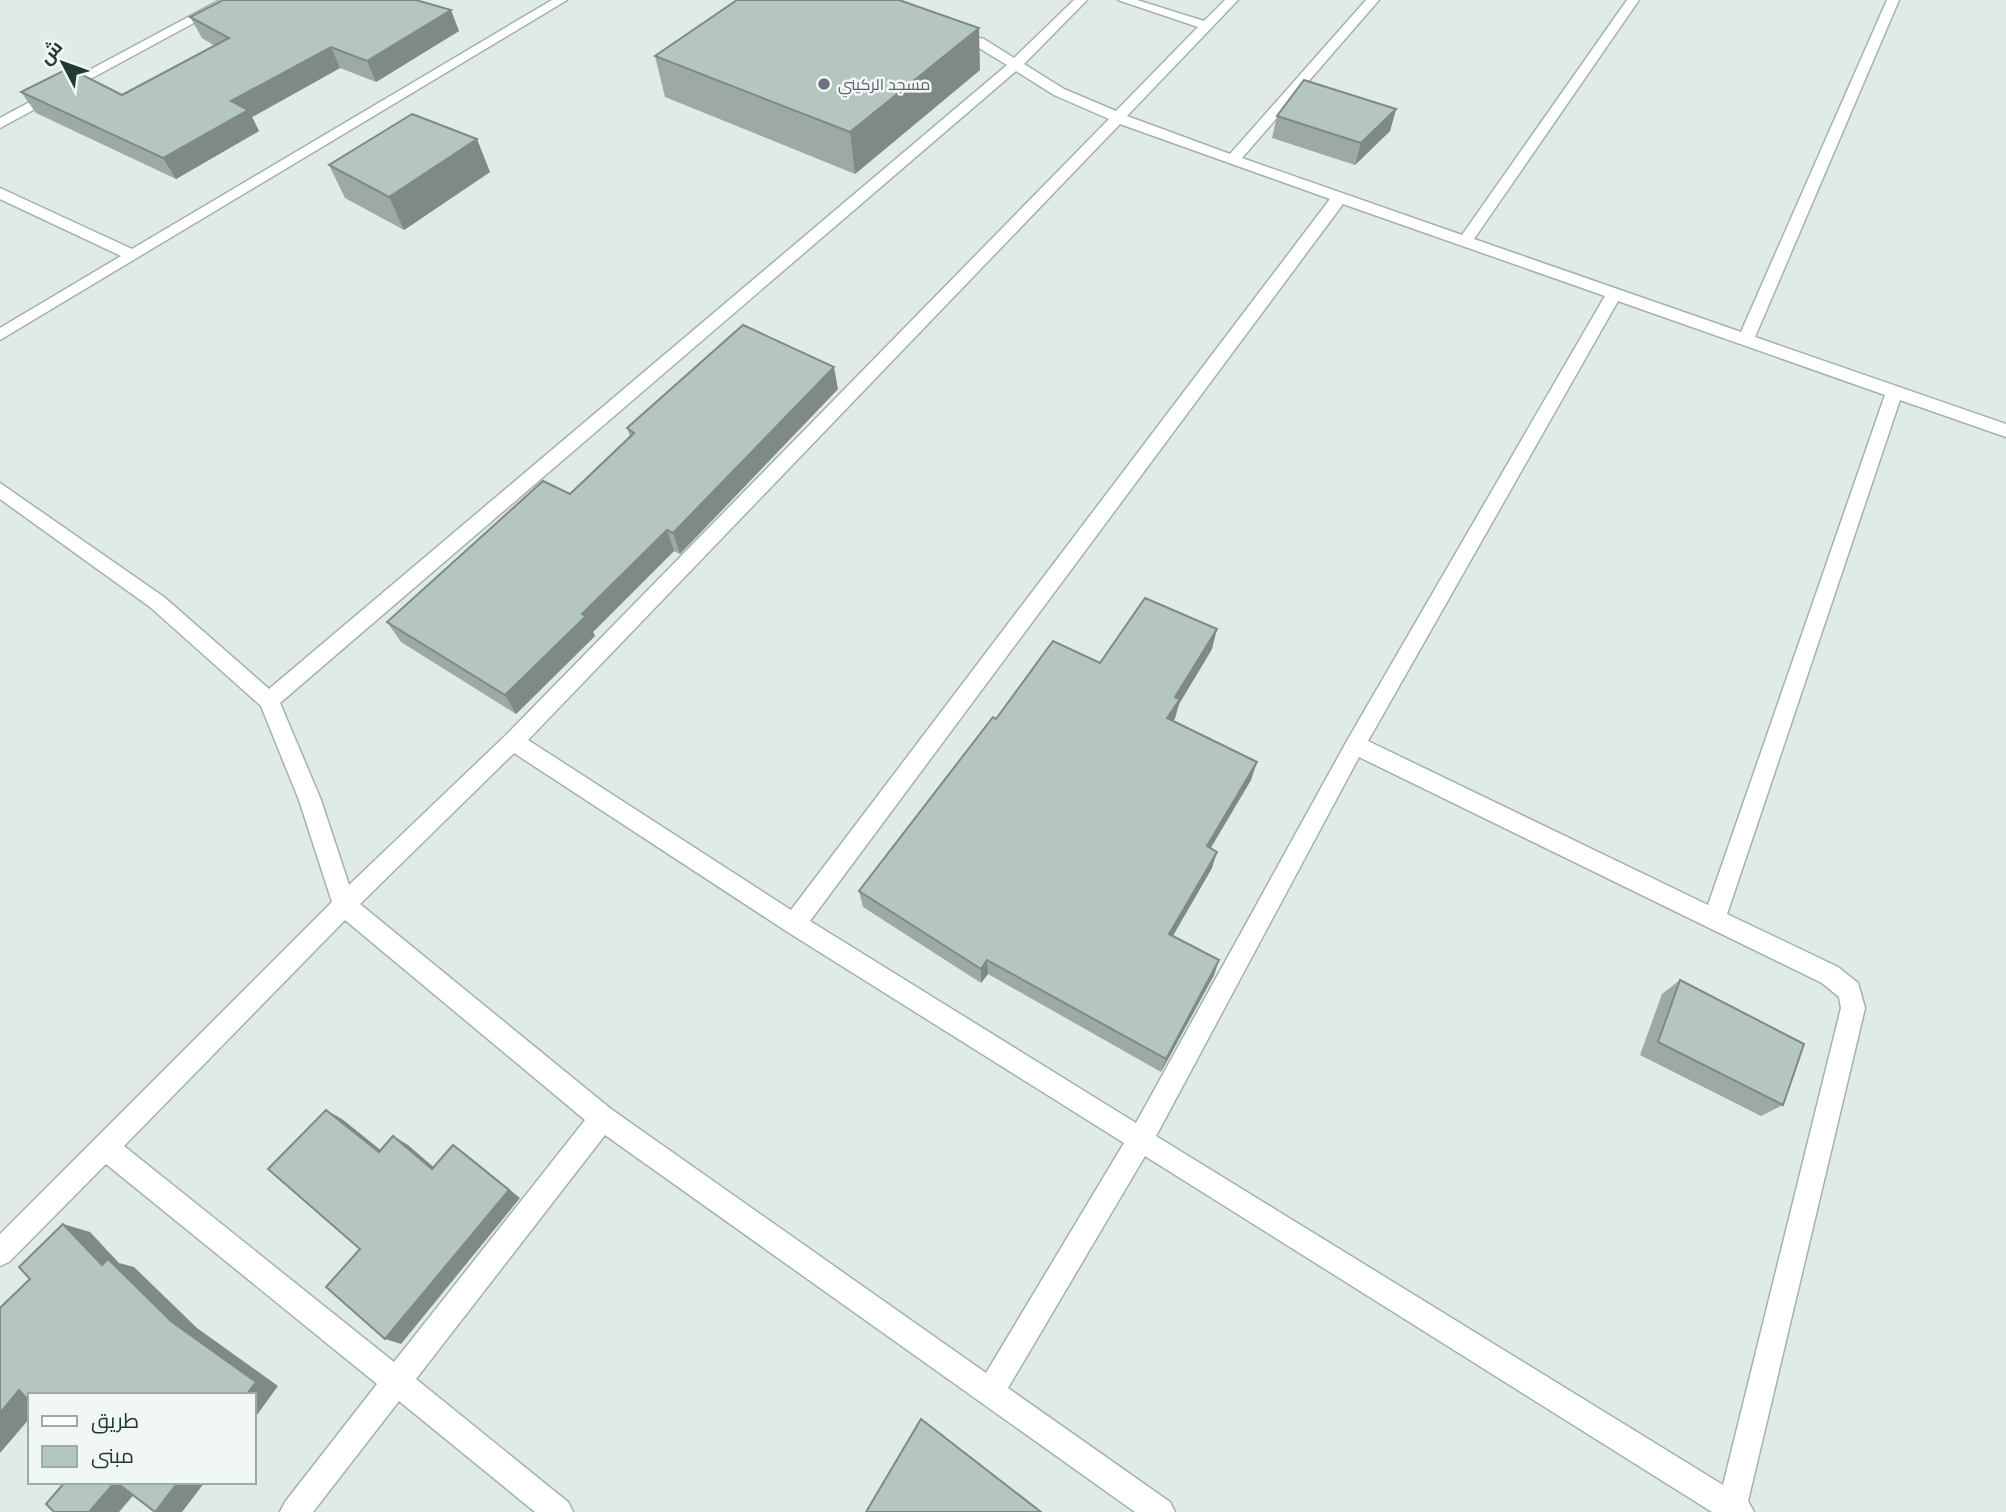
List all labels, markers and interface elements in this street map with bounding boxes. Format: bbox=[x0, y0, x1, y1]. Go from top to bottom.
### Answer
north arrow bbox=[28, 28, 98, 98]
text: ش bbox=[34, 35, 67, 69]
place label: مسجد الركيني bbox=[838, 75, 930, 98]
marker: مسجد الركيني bbox=[816, 76, 832, 92]
legend bbox=[28, 1393, 256, 1484]
text: طريق bbox=[91, 1409, 139, 1434]
text: مبنى bbox=[91, 1444, 134, 1469]

